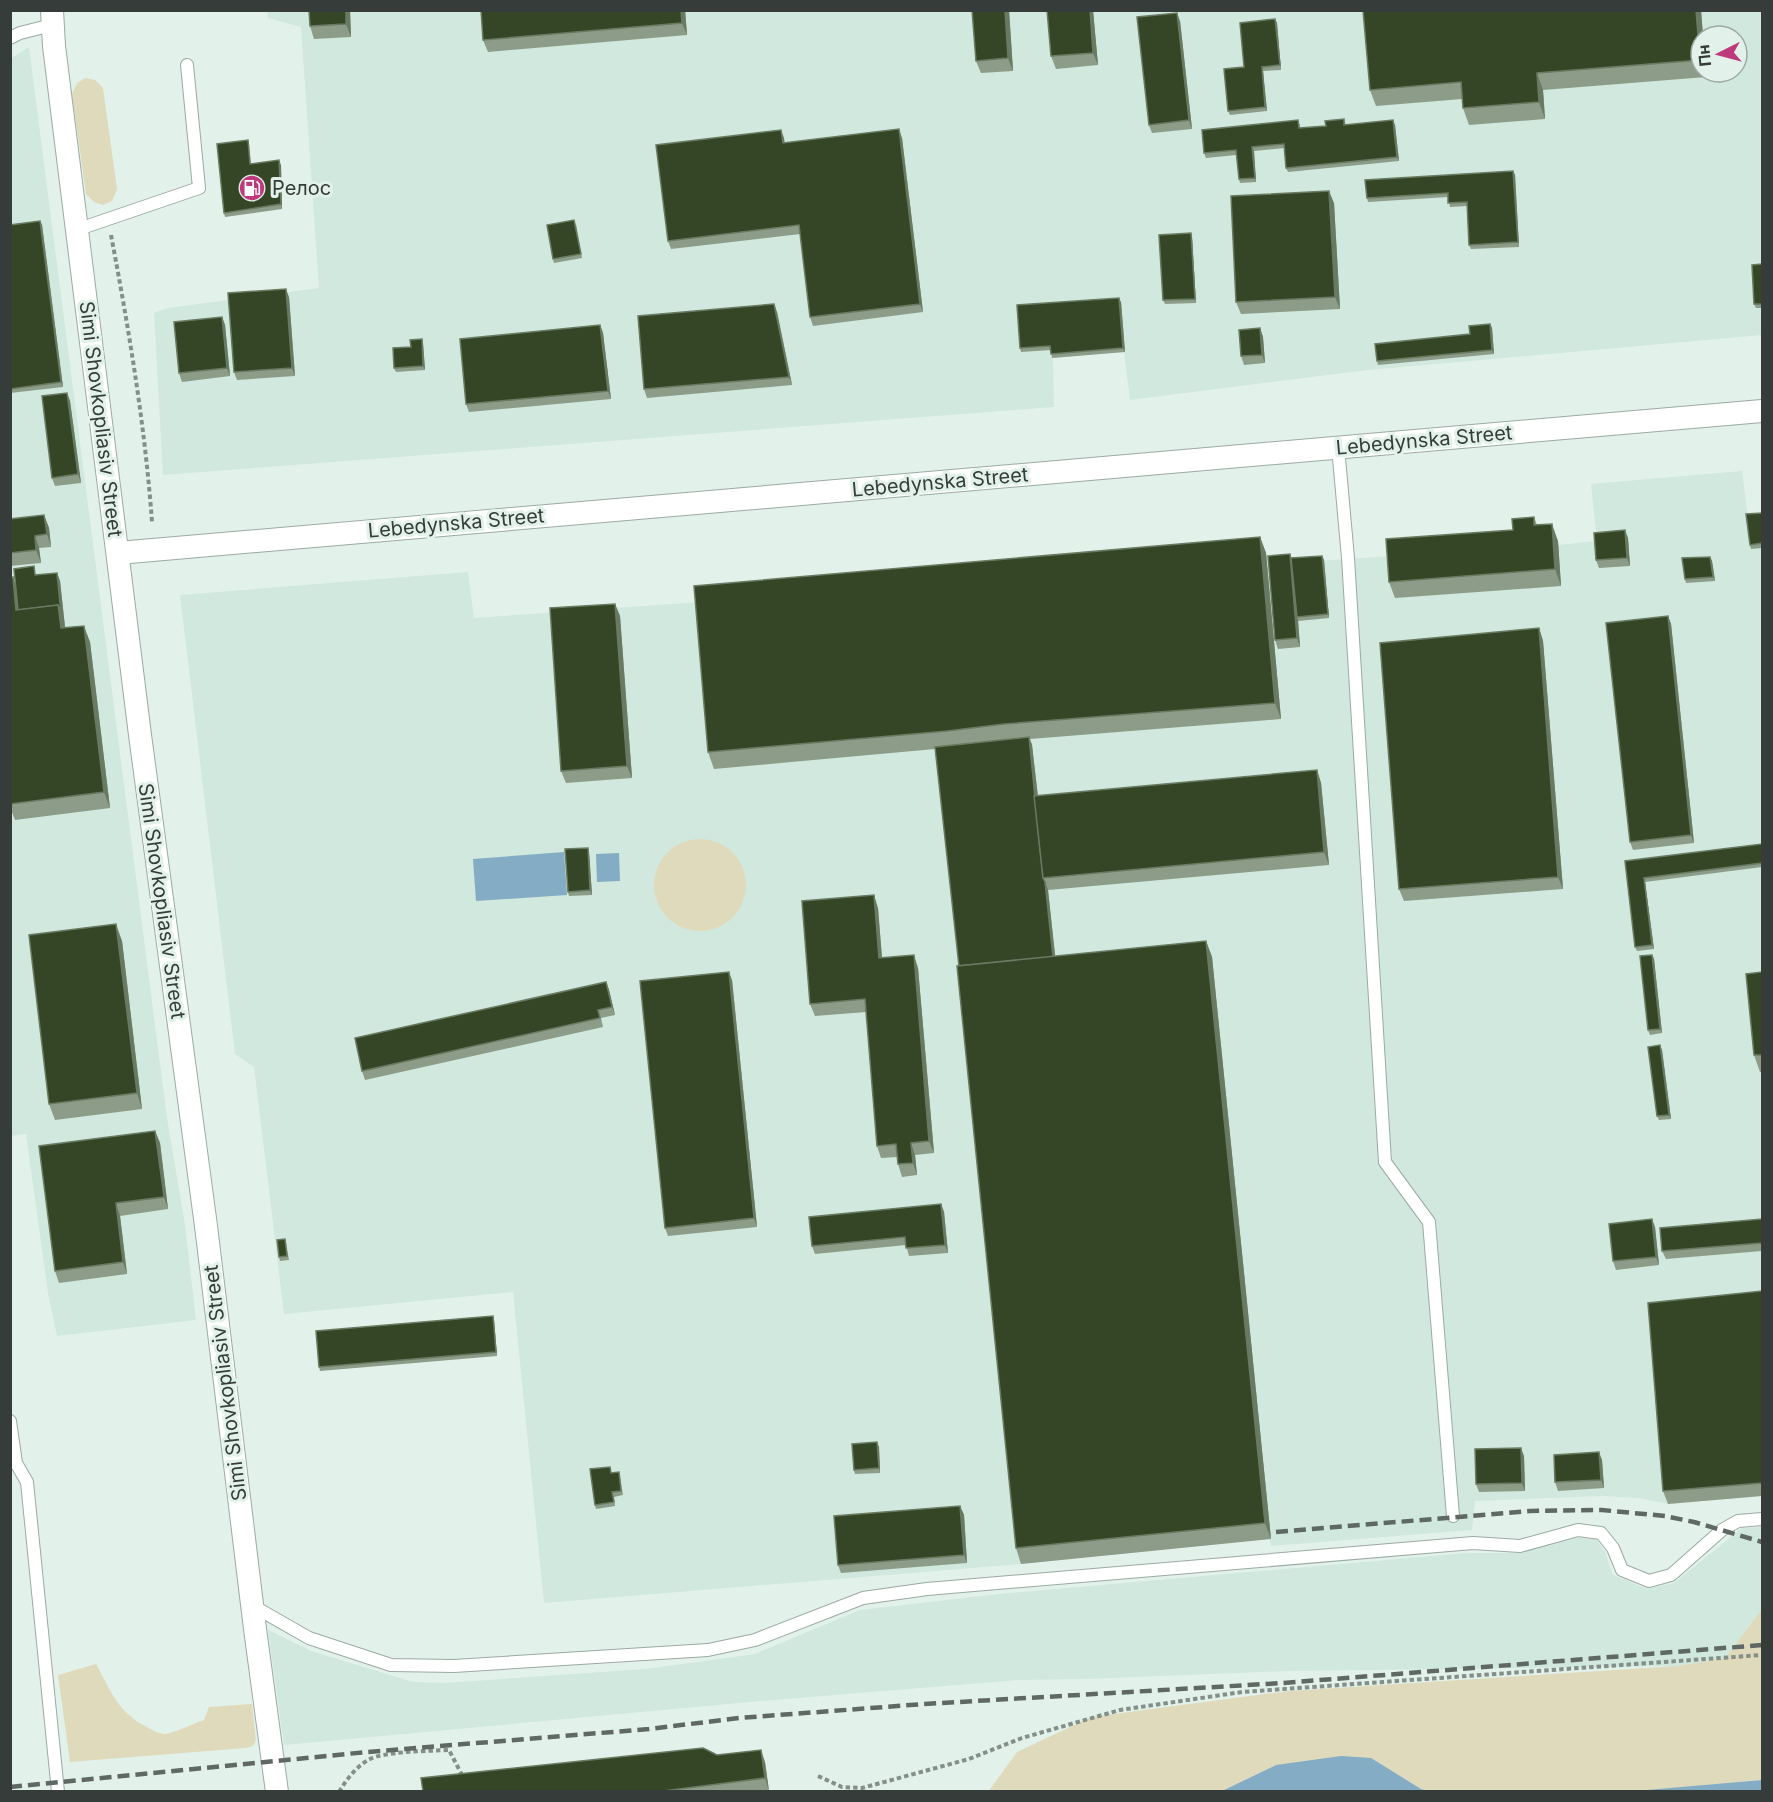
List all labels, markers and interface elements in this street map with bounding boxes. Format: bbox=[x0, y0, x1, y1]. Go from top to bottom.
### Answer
north arrow bbox=[1689, 24, 1749, 84]
text: Пн bbox=[1693, 44, 1715, 68]
fuel station icon: Релос bbox=[237, 173, 267, 203]
place label: Релос bbox=[272, 176, 331, 200]
street label: Simi Shovkopliasiv Street bbox=[75, 300, 127, 539]
street label: Lebedynska Street bbox=[1335, 420, 1514, 460]
street label: Lebedynska Street bbox=[851, 462, 1030, 502]
street label: Lebedynska Street bbox=[367, 503, 546, 543]
street label: Simi Shovkopliasiv Street bbox=[134, 782, 190, 1021]
street label: Simi Shovkopliasiv Street bbox=[199, 1263, 251, 1502]

